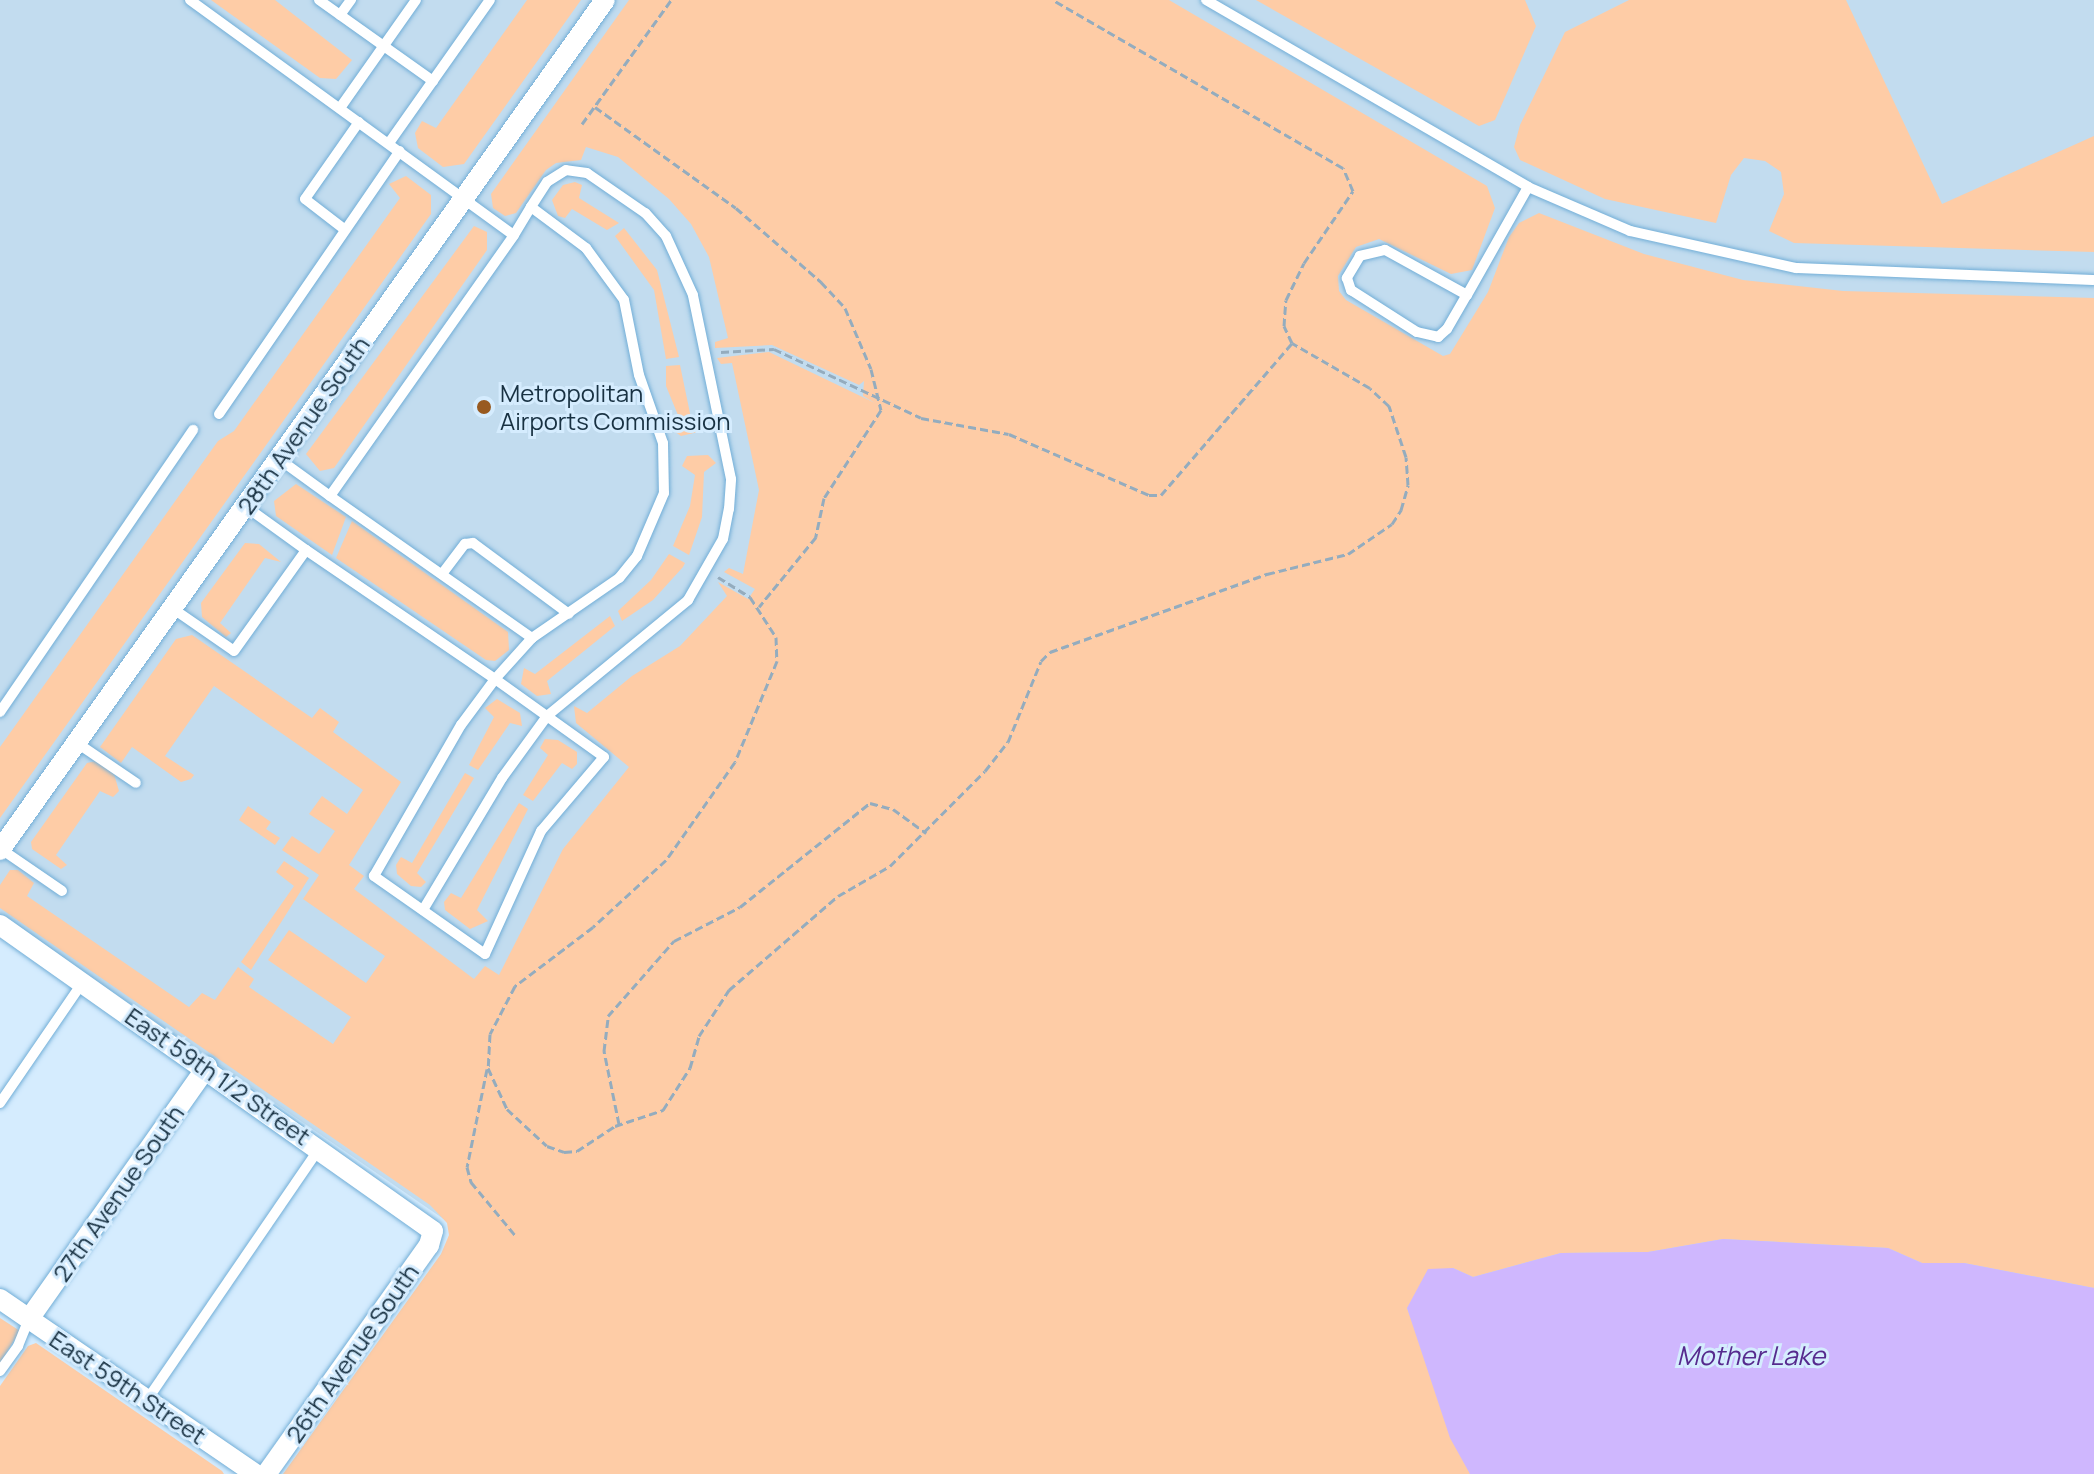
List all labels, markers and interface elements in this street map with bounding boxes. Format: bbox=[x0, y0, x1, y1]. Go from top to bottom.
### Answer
street label: 28th Avenue South bbox=[231, 331, 375, 519]
place label: Metropolitan Airports Commission bbox=[500, 379, 730, 435]
marker: Metropolitan Airports Commission bbox=[475, 398, 493, 416]
street label: East 59th 1/2 Street bbox=[120, 1001, 316, 1151]
street label: 27th Avenue South bbox=[46, 1099, 190, 1287]
street label: 26th Avenue South bbox=[280, 1258, 424, 1448]
street label: East 59th Street bbox=[45, 1324, 211, 1450]
water label: Mother Lake bbox=[1677, 1340, 1825, 1372]

